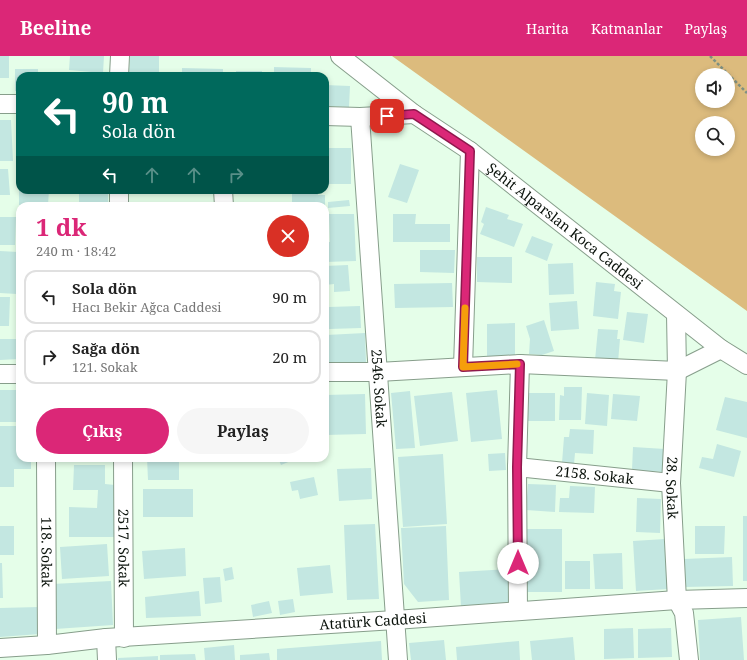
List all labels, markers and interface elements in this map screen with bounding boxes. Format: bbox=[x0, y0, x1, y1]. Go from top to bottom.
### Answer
text: Beeline bbox=[20, 15, 91, 41]
text: Harita bbox=[526, 19, 569, 38]
text: Katmanlar bbox=[591, 19, 662, 38]
text: Paylaş bbox=[684, 19, 727, 38]
map controls bbox=[695, 68, 735, 156]
button: sound bbox=[695, 68, 735, 108]
text: 90 m bbox=[102, 83, 169, 121]
icon: left bbox=[36, 88, 88, 140]
pin bbox=[370, 99, 404, 133]
icon: arrive bbox=[376, 105, 398, 127]
button: search bbox=[695, 116, 735, 156]
text: Sola dön bbox=[102, 119, 176, 143]
street label: Şehit Alparslan Koca Caddesi bbox=[483, 158, 648, 293]
icon: left bbox=[99, 164, 121, 186]
icon: ahead bbox=[141, 164, 163, 186]
icon: ahead bbox=[183, 164, 205, 186]
icon: right bbox=[225, 164, 247, 186]
text: 1 dk bbox=[36, 210, 87, 243]
button: close bbox=[267, 215, 309, 257]
text: 240 m · 18:42 bbox=[36, 242, 116, 260]
text: Sola dön bbox=[72, 278, 137, 298]
icon: left bbox=[38, 286, 60, 308]
text: 90 m bbox=[272, 287, 307, 307]
text: Hacı Bekir Ağca Caddesi bbox=[72, 298, 222, 316]
text: Sağa dön bbox=[72, 338, 140, 358]
icon: right bbox=[38, 346, 60, 368]
text: 20 m bbox=[272, 347, 307, 367]
street label: 2546. Sokak bbox=[367, 349, 392, 429]
text: 121. Sokak bbox=[72, 358, 138, 376]
button: Çıkış bbox=[36, 408, 169, 454]
button: Paylaş bbox=[177, 408, 309, 454]
street label: 28. Sokak bbox=[662, 456, 683, 520]
street label: 2158. Sokak bbox=[555, 461, 635, 488]
street label: 2517. Sokak bbox=[114, 509, 134, 588]
street label: 118. Sokak bbox=[37, 517, 57, 588]
position arrow bbox=[497, 542, 539, 584]
street label: Atatürk Caddesi bbox=[319, 608, 428, 634]

